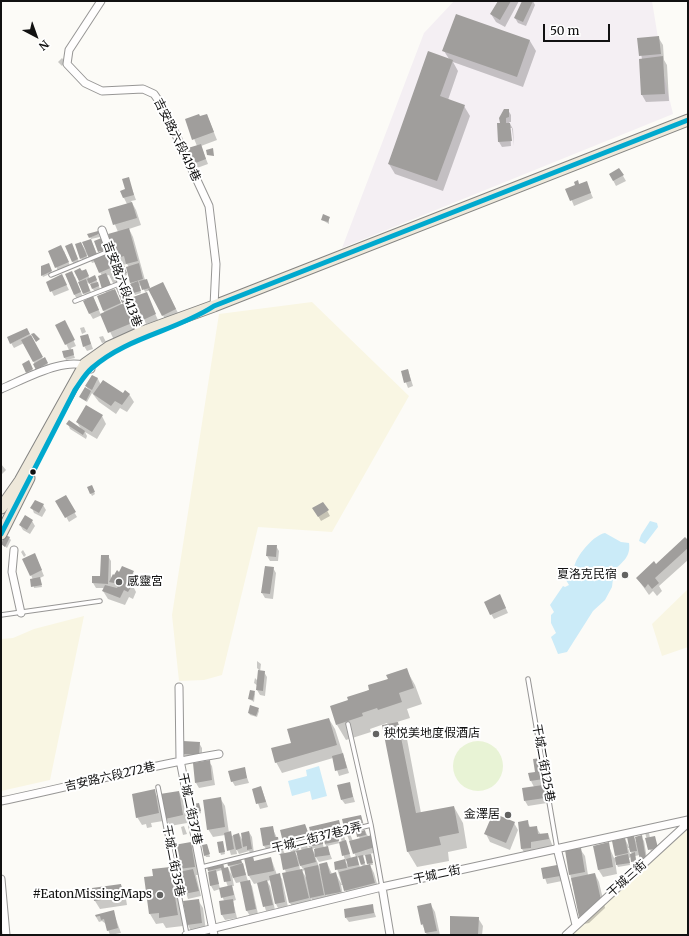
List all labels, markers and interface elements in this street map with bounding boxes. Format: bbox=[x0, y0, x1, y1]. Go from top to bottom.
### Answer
north arrow bbox=[16, 16, 56, 56]
scale bar bbox=[545, 16, 612, 42]
text: 50 m bbox=[550, 23, 579, 38]
text: N bbox=[36, 37, 52, 53]
street label: 吉安路六段419巷 bbox=[151, 96, 203, 184]
street label: 吉安路六段413巷 bbox=[100, 239, 144, 329]
unlabelled marker bbox=[28, 467, 38, 477]
place label: 夏洛克民宿 bbox=[557, 568, 617, 582]
marker: 夏洛克民宿 bbox=[620, 570, 630, 580]
place label: 感靈宮 bbox=[127, 575, 163, 589]
marker: 感靈宮 bbox=[114, 577, 124, 587]
street label: 干城二街125巷 bbox=[529, 723, 557, 803]
place label: 秧悦美地度假酒店 bbox=[384, 727, 480, 741]
marker: 秧悦美地度假酒店 bbox=[371, 729, 381, 739]
street label: 吉安路六段272巷 bbox=[63, 760, 157, 794]
street label: 干城二街37巷 bbox=[175, 772, 205, 846]
place label: 金澤居 bbox=[464, 808, 500, 822]
marker: 金澤居 bbox=[503, 810, 513, 820]
street label: 干城二街37巷2弄 bbox=[270, 820, 364, 856]
street label: 干城二街35巷 bbox=[159, 824, 187, 898]
street label: 干城三街 bbox=[604, 858, 650, 900]
street label: 干城二街 bbox=[412, 863, 462, 887]
place label: #EatonMissingMaps bbox=[33, 888, 152, 902]
marker: #EatonMissingMaps bbox=[155, 890, 165, 900]

